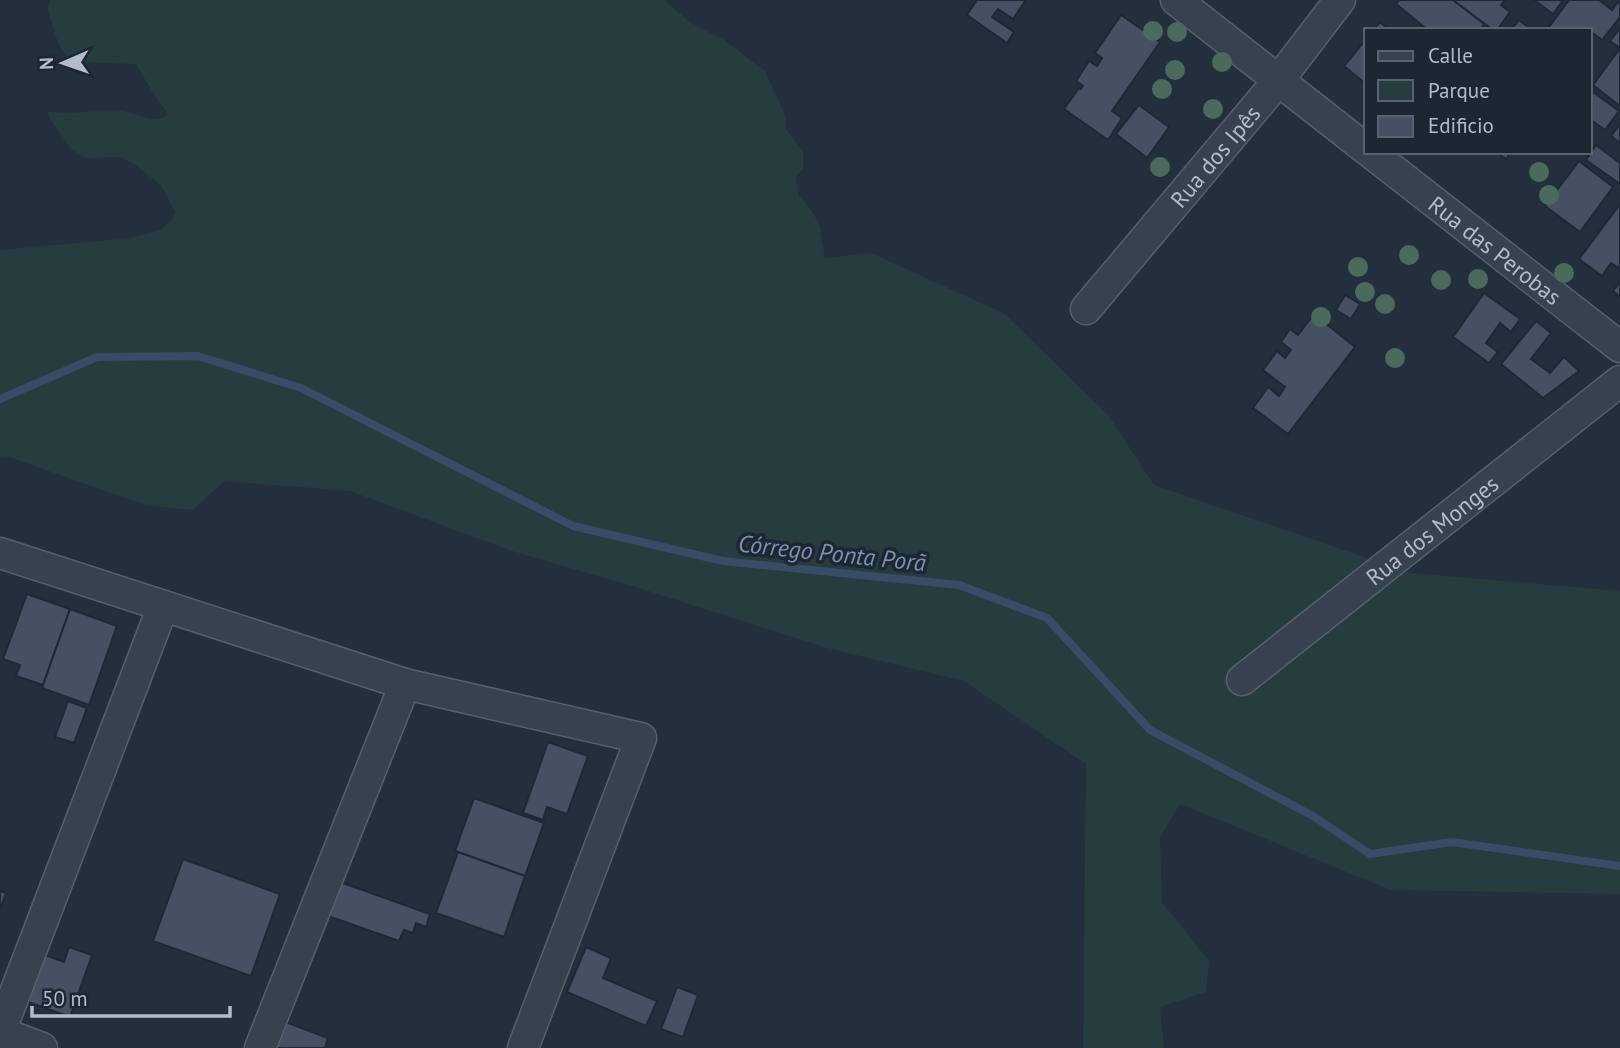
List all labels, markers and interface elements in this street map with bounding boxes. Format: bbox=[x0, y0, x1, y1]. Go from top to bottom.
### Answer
north arrow bbox=[28, 28, 98, 98]
legend bbox=[1364, 28, 1592, 154]
text: Calle bbox=[1428, 42, 1473, 69]
text: N bbox=[34, 57, 58, 70]
text: Parque bbox=[1428, 77, 1490, 104]
street label: Rua dos Ipês bbox=[1164, 99, 1266, 213]
text: Edificio bbox=[1428, 112, 1494, 139]
street label: Rua das Perobas bbox=[1423, 189, 1568, 311]
street label: Rua dos Monges bbox=[1360, 469, 1504, 591]
water label: Córrego Ponta Porã bbox=[737, 528, 928, 578]
scale bar bbox=[32, 974, 229, 1018]
text: 50 m bbox=[42, 985, 88, 1012]

